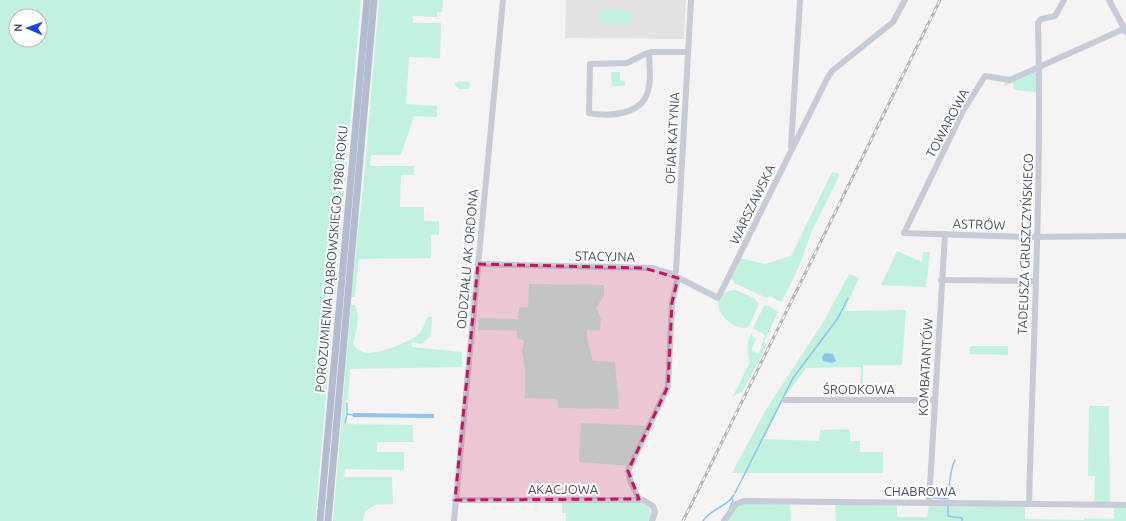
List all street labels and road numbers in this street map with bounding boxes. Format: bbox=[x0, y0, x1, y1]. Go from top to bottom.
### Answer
street label: TOWAROWA bbox=[923, 86, 971, 160]
street label: OFIAR KATYNIA bbox=[663, 91, 681, 184]
street label: POROZUMIENIA DĄBROWSKIEGO 1980 ROKU bbox=[312, 125, 350, 393]
street label: TADEUSZA GRUSZCZYŃSKIEGO bbox=[1014, 153, 1035, 335]
street label: WARSZAWSKA bbox=[727, 161, 778, 246]
street label: ODDZIAŁU AK ORDONA bbox=[454, 188, 480, 330]
street label: ASTRÓW bbox=[952, 216, 1006, 232]
street label: STACYJNA bbox=[575, 248, 636, 264]
street label: KOMBATANTÓW bbox=[915, 318, 935, 416]
street label: ŚRODKOWA bbox=[823, 382, 896, 396]
street label: AKACJOWA bbox=[528, 482, 599, 496]
street label: CHABROWA bbox=[884, 484, 957, 498]

